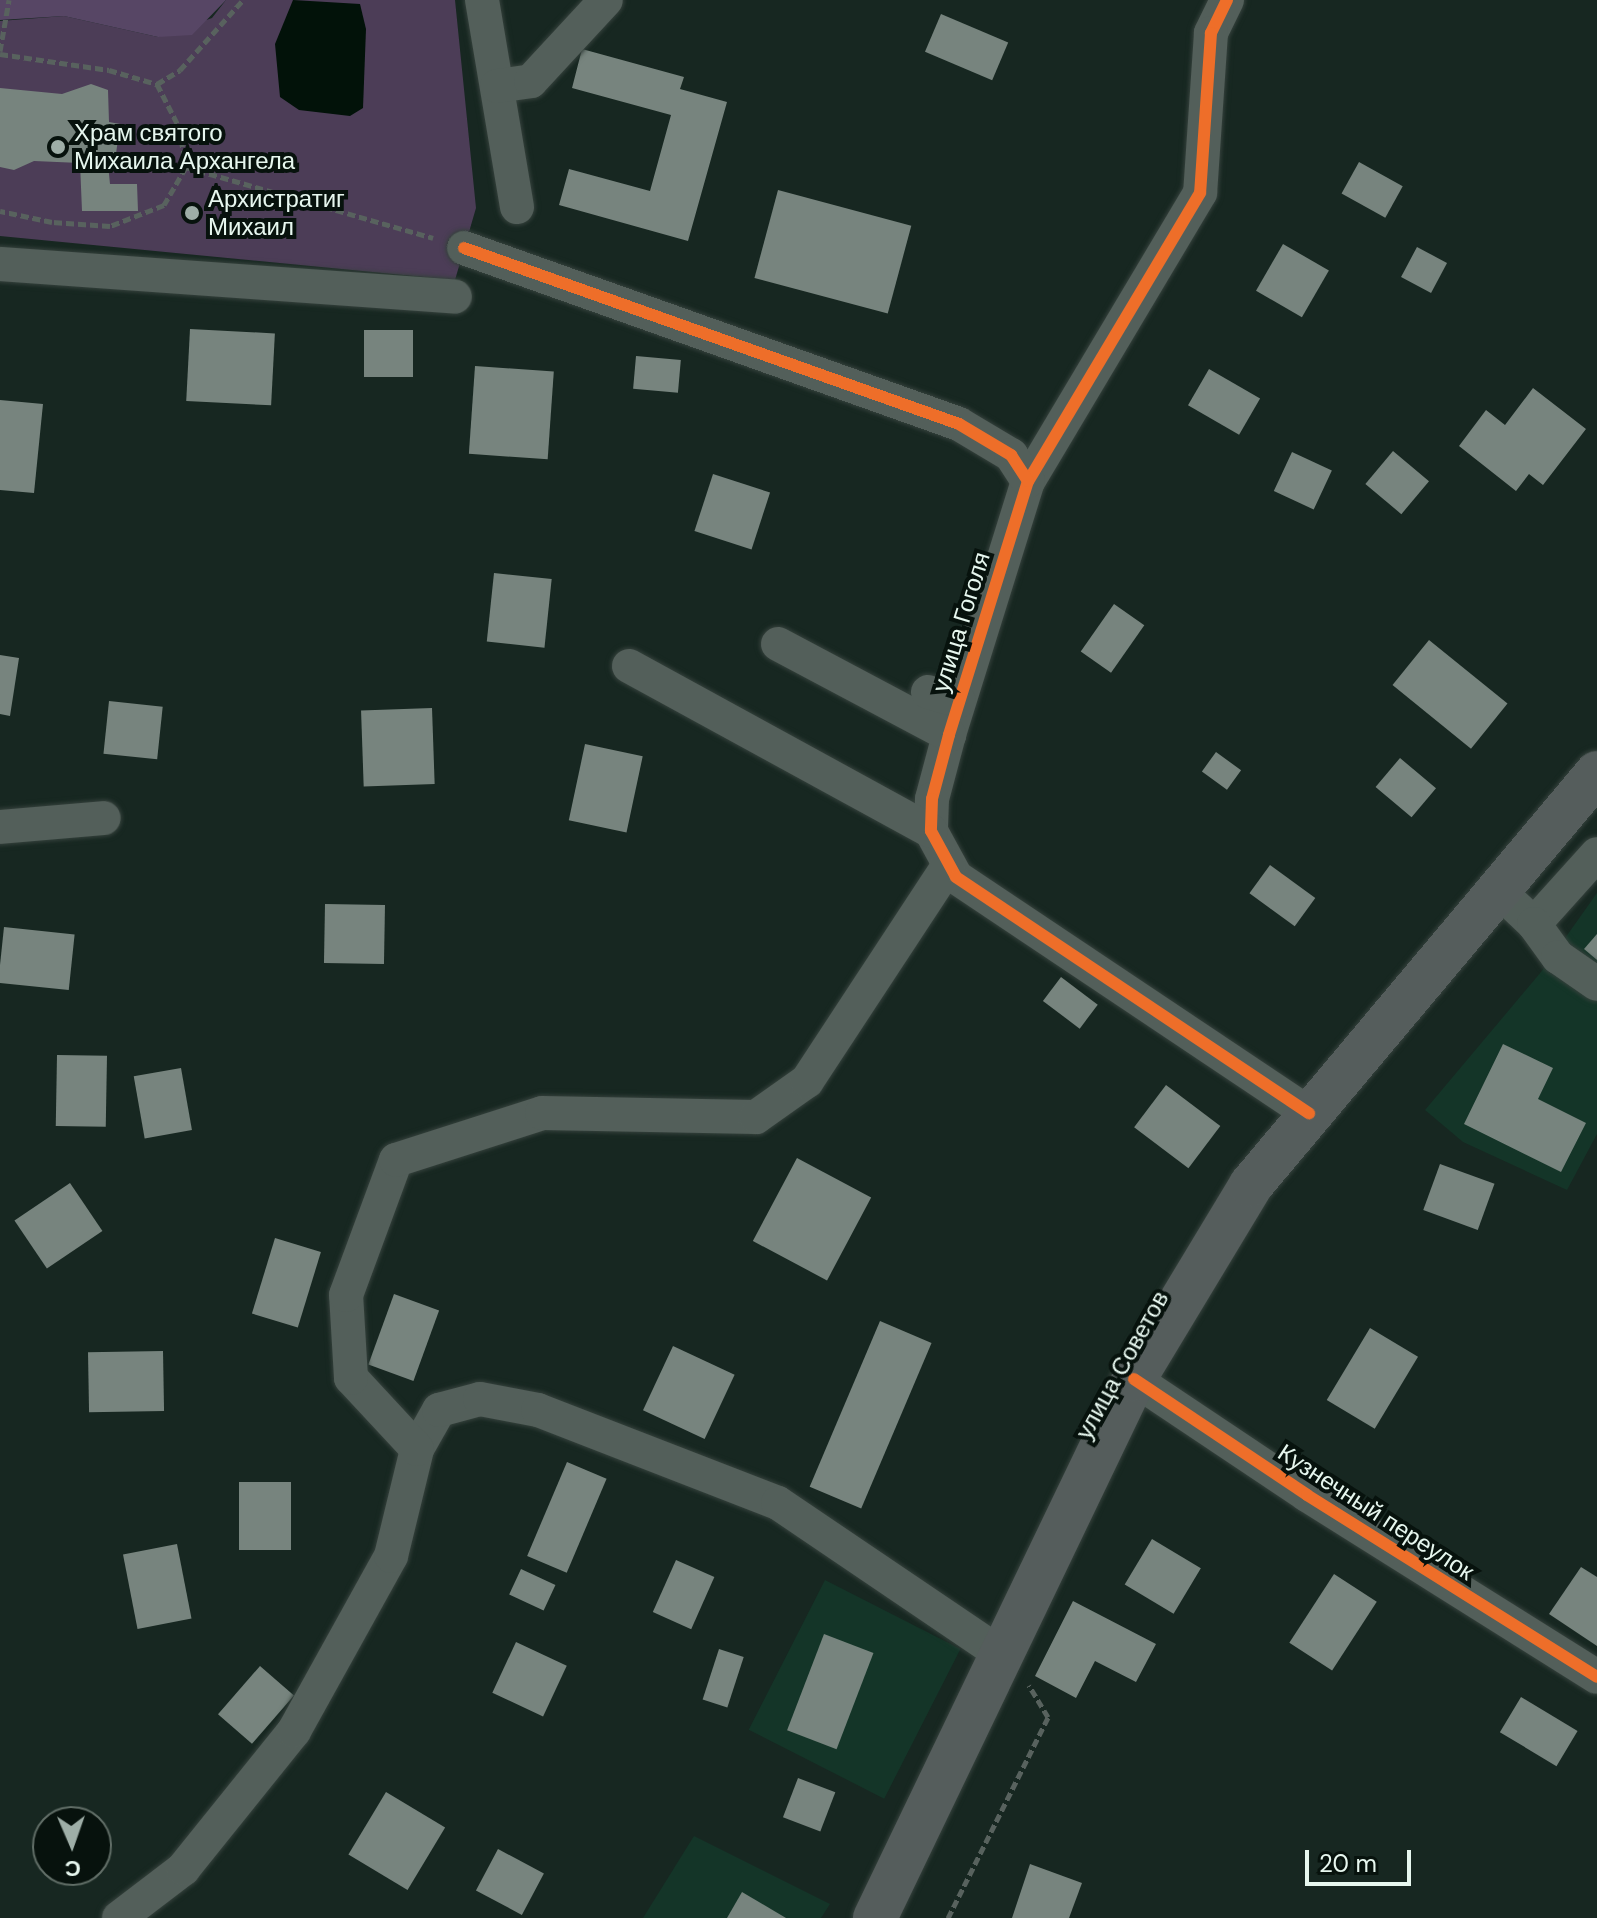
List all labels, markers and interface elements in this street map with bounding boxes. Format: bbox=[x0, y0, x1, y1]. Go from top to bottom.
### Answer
place label: Храм святого Михаила Архангела bbox=[74, 119, 295, 175]
marker: Храм святого Михаила Архангела bbox=[49, 138, 67, 156]
place label: Архистратиг Михаил bbox=[208, 185, 345, 241]
marker: Архистратиг Михаил bbox=[183, 204, 201, 222]
street label: улица Гоголя bbox=[926, 548, 996, 696]
street label: улица Советов bbox=[1069, 1286, 1175, 1444]
street label: Кузнечный переулок bbox=[1273, 1438, 1479, 1586]
north arrow bbox=[32, 1806, 112, 1886]
scale bar bbox=[1309, 1834, 1415, 1884]
text: 20 m bbox=[1319, 1848, 1377, 1879]
text: С bbox=[64, 1854, 81, 1883]

